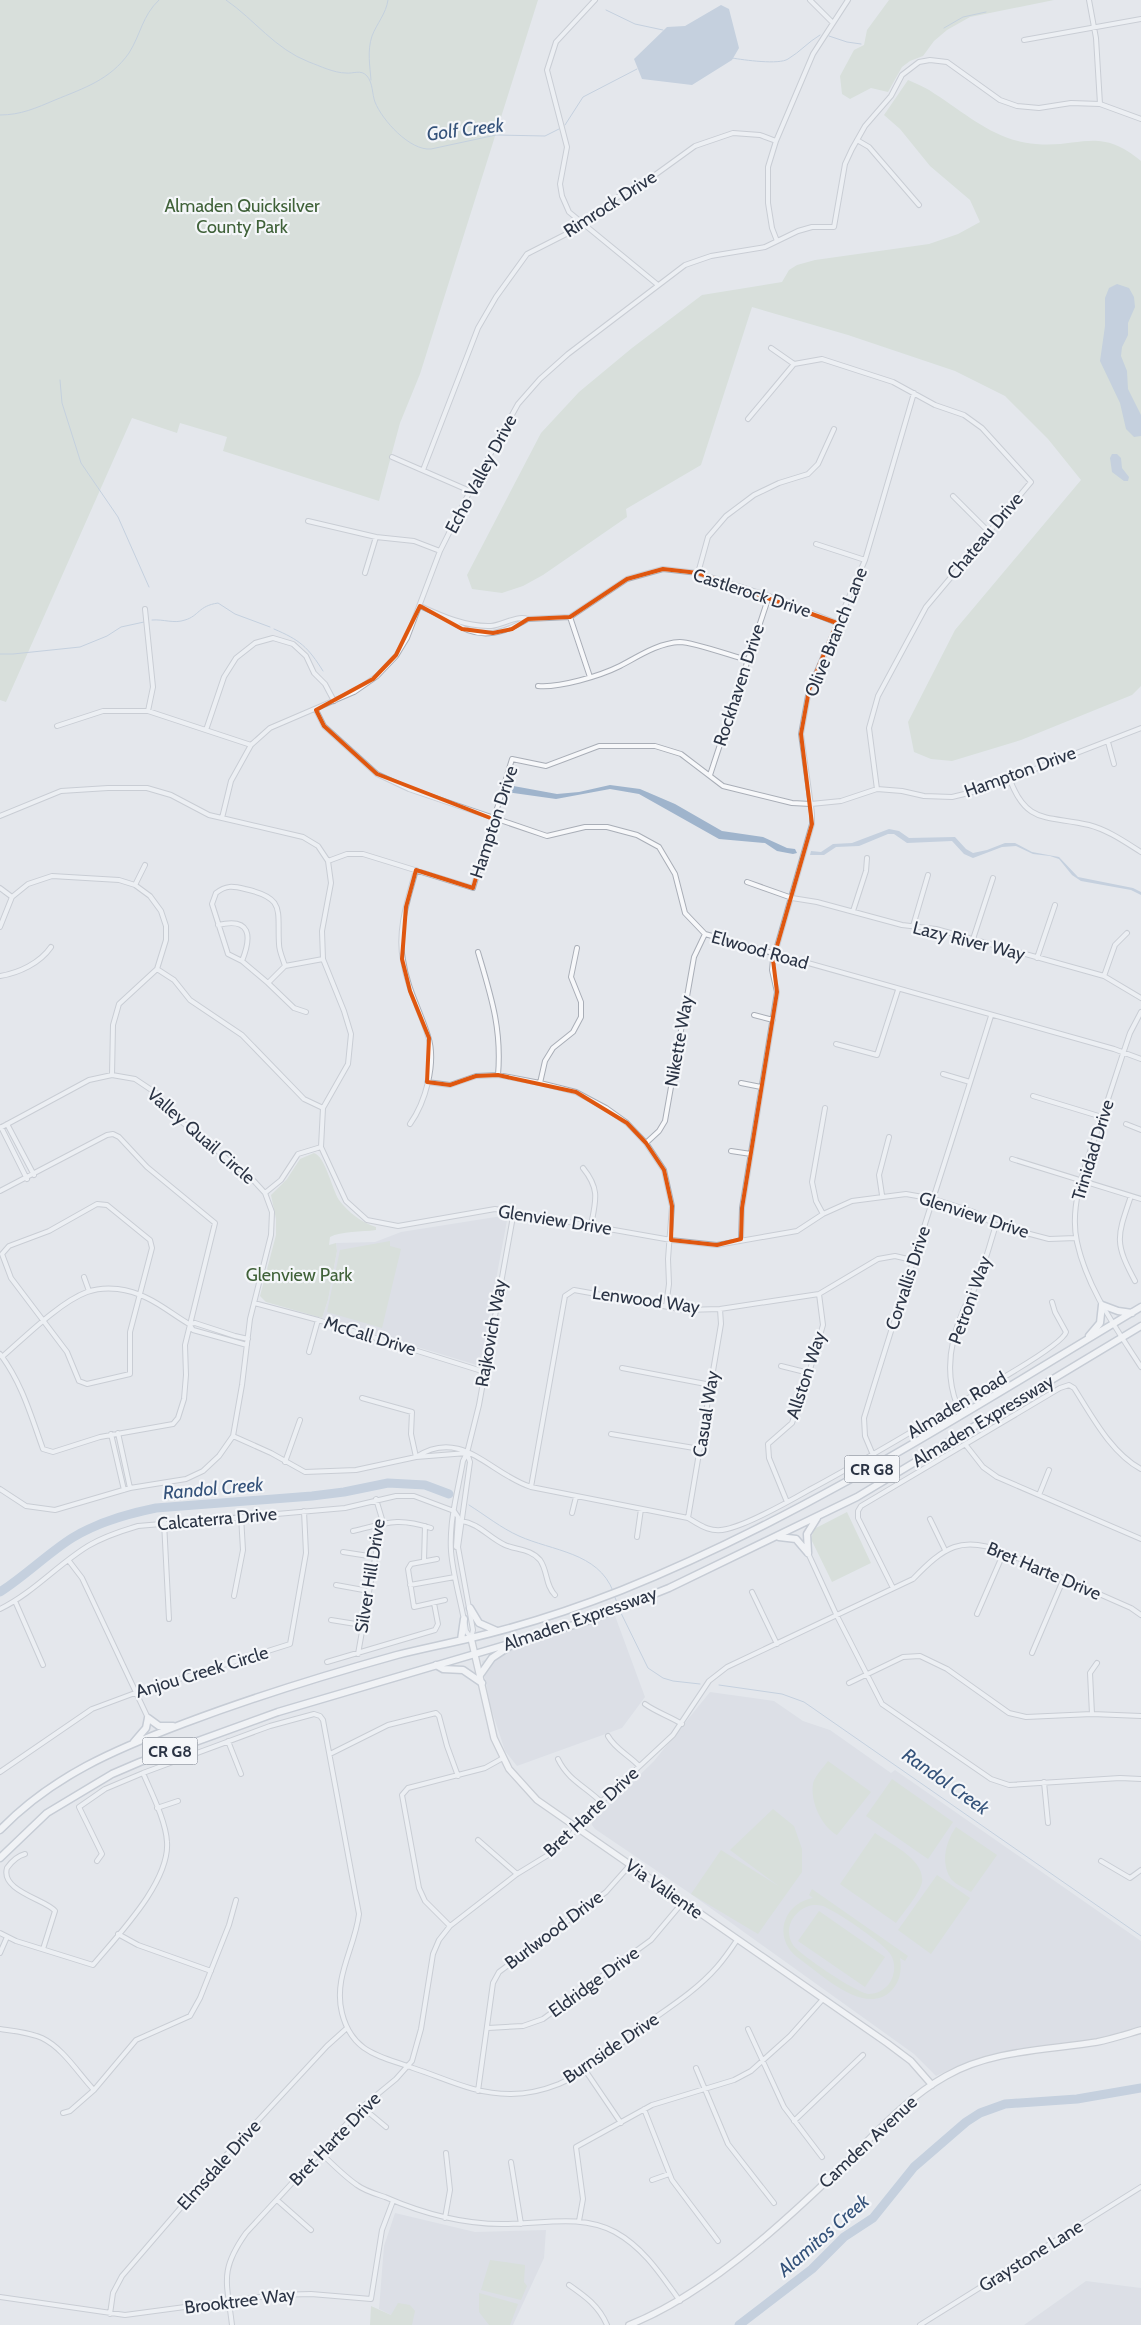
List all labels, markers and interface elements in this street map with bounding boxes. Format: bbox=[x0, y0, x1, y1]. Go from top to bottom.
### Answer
water label: Golf Creek bbox=[425, 113, 506, 146]
street label: Rimrock Drive bbox=[559, 166, 661, 242]
park label: Almaden Quicksilver County Park bbox=[164, 195, 320, 238]
street label: Echo Valley Drive bbox=[440, 411, 522, 537]
street label: Chateau Drive bbox=[942, 488, 1028, 584]
street label: Castlerock Drive bbox=[690, 564, 814, 622]
street label: Olive Branch Lane bbox=[800, 564, 872, 700]
street label: Rockhaven Drive bbox=[709, 621, 769, 749]
street label: Hampton Drive bbox=[961, 742, 1079, 802]
street label: Hampton Drive bbox=[465, 763, 523, 881]
street label: Lazy River Way bbox=[910, 916, 1028, 966]
street label: Elwood Road bbox=[709, 926, 811, 974]
street label: Nikette Way bbox=[660, 994, 698, 1088]
street label: Valley Quail Circle bbox=[142, 1083, 260, 1189]
street label: Trinidad Drive bbox=[1067, 1097, 1119, 1203]
street label: Glenview Drive bbox=[916, 1187, 1032, 1243]
street label: Glenview Drive bbox=[497, 1200, 613, 1240]
street label: Corvallis Drive bbox=[881, 1223, 935, 1333]
street label: Petroni Way bbox=[944, 1253, 996, 1347]
park label: Glenview Park bbox=[246, 1264, 353, 1286]
street label: Rajkovich Way bbox=[471, 1277, 511, 1389]
street label: Lenwood Way bbox=[591, 1282, 701, 1318]
street label: McCall Drive bbox=[321, 1312, 419, 1360]
street label: Allston Way bbox=[782, 1329, 830, 1421]
street label: Almaden Road bbox=[903, 1367, 1011, 1443]
street label: Casual Way bbox=[688, 1369, 724, 1459]
street label: Almaden Expressway bbox=[908, 1370, 1058, 1472]
road number: CR G8 bbox=[844, 1456, 900, 1482]
water label: Randol Creek bbox=[162, 1473, 265, 1504]
street label: Calcaterra Drive bbox=[156, 1503, 278, 1535]
street label: Silver Hill Drive bbox=[350, 1517, 390, 1635]
street label: Bret Harte Drive bbox=[984, 1537, 1104, 1605]
street label: Almaden Expressway bbox=[500, 1582, 660, 1656]
street label: Anjou Creek Circle bbox=[133, 1641, 271, 1703]
road number: CR G8 bbox=[142, 1738, 198, 1764]
water label: Randol Creek bbox=[898, 1743, 994, 1820]
street label: Bret Harte Drive bbox=[539, 1762, 643, 1862]
street label: Via Valiente bbox=[621, 1854, 707, 1924]
street label: Burlwood Drive bbox=[501, 1886, 607, 1974]
street label: Eldridge Drive bbox=[545, 1942, 643, 2022]
street label: Burnside Drive bbox=[559, 2008, 663, 2088]
street label: Bret Harte Drive bbox=[285, 2088, 385, 2190]
street label: Camden Avenue bbox=[814, 2091, 922, 2193]
street label: Elmsdale Drive bbox=[173, 2115, 265, 2215]
water label: Alamitos Creek bbox=[772, 2189, 874, 2282]
street label: Graystone Lane bbox=[975, 2215, 1087, 2297]
street label: Brooktree Way bbox=[183, 2283, 297, 2319]

